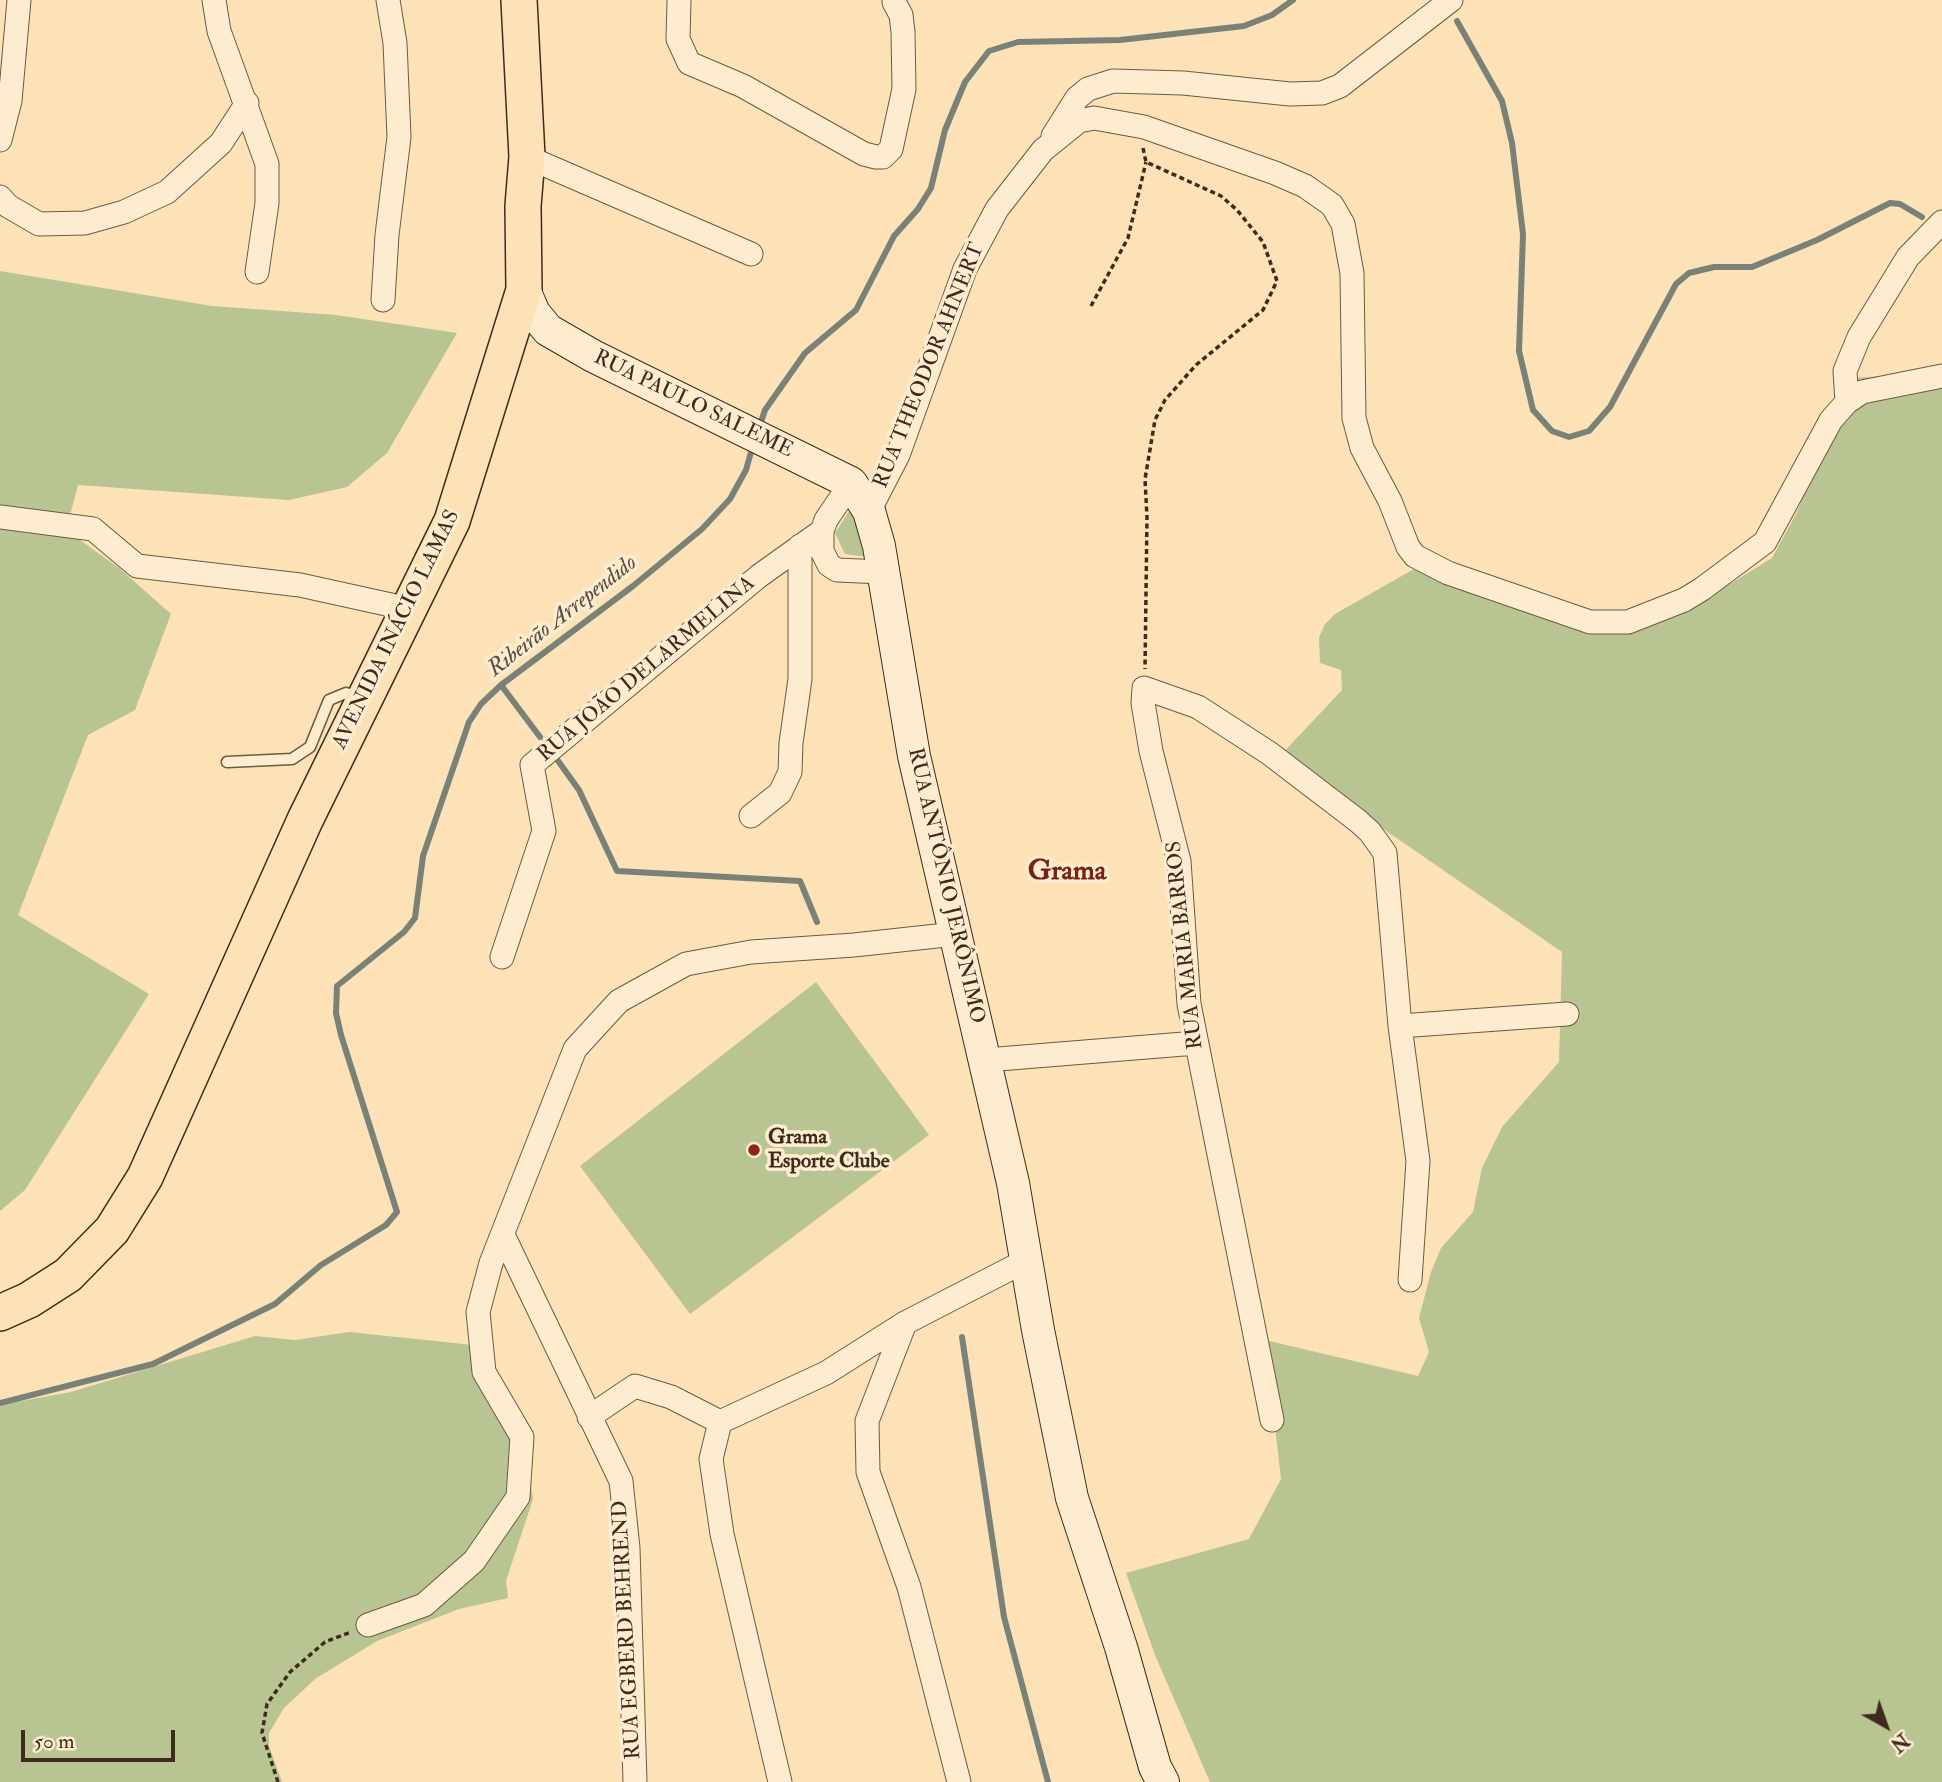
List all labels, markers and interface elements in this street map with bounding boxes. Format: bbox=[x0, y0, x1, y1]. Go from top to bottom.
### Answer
street label: RUA THEODOR AHNERT bbox=[869, 240, 991, 492]
street label: RUA PAULO SALEME bbox=[589, 346, 797, 464]
street label: AVENIDA INÁCIO LAMAS bbox=[328, 506, 466, 754]
water label: Ribeirão Arrependido bbox=[483, 550, 643, 684]
street label: RUA JOÃO DELARMELINA bbox=[533, 572, 761, 768]
street label: RUA ANTÔNIO JERÔNIMO bbox=[901, 746, 989, 1026]
street label: RUA MARIA BARROS bbox=[1163, 839, 1209, 1051]
district label: Grama bbox=[1028, 856, 1106, 890]
place label: Grama Esporte Clube bbox=[768, 1125, 889, 1175]
marker: Grama Esporte Clube bbox=[746, 1142, 762, 1158]
street label: RUA EGBERD BEHREND bbox=[609, 1500, 647, 1760]
north arrow bbox=[1851, 1691, 1921, 1761]
scale bar bbox=[24, 1716, 178, 1760]
text: N bbox=[1885, 1727, 1914, 1757]
text: 50 m bbox=[34, 1728, 75, 1755]

